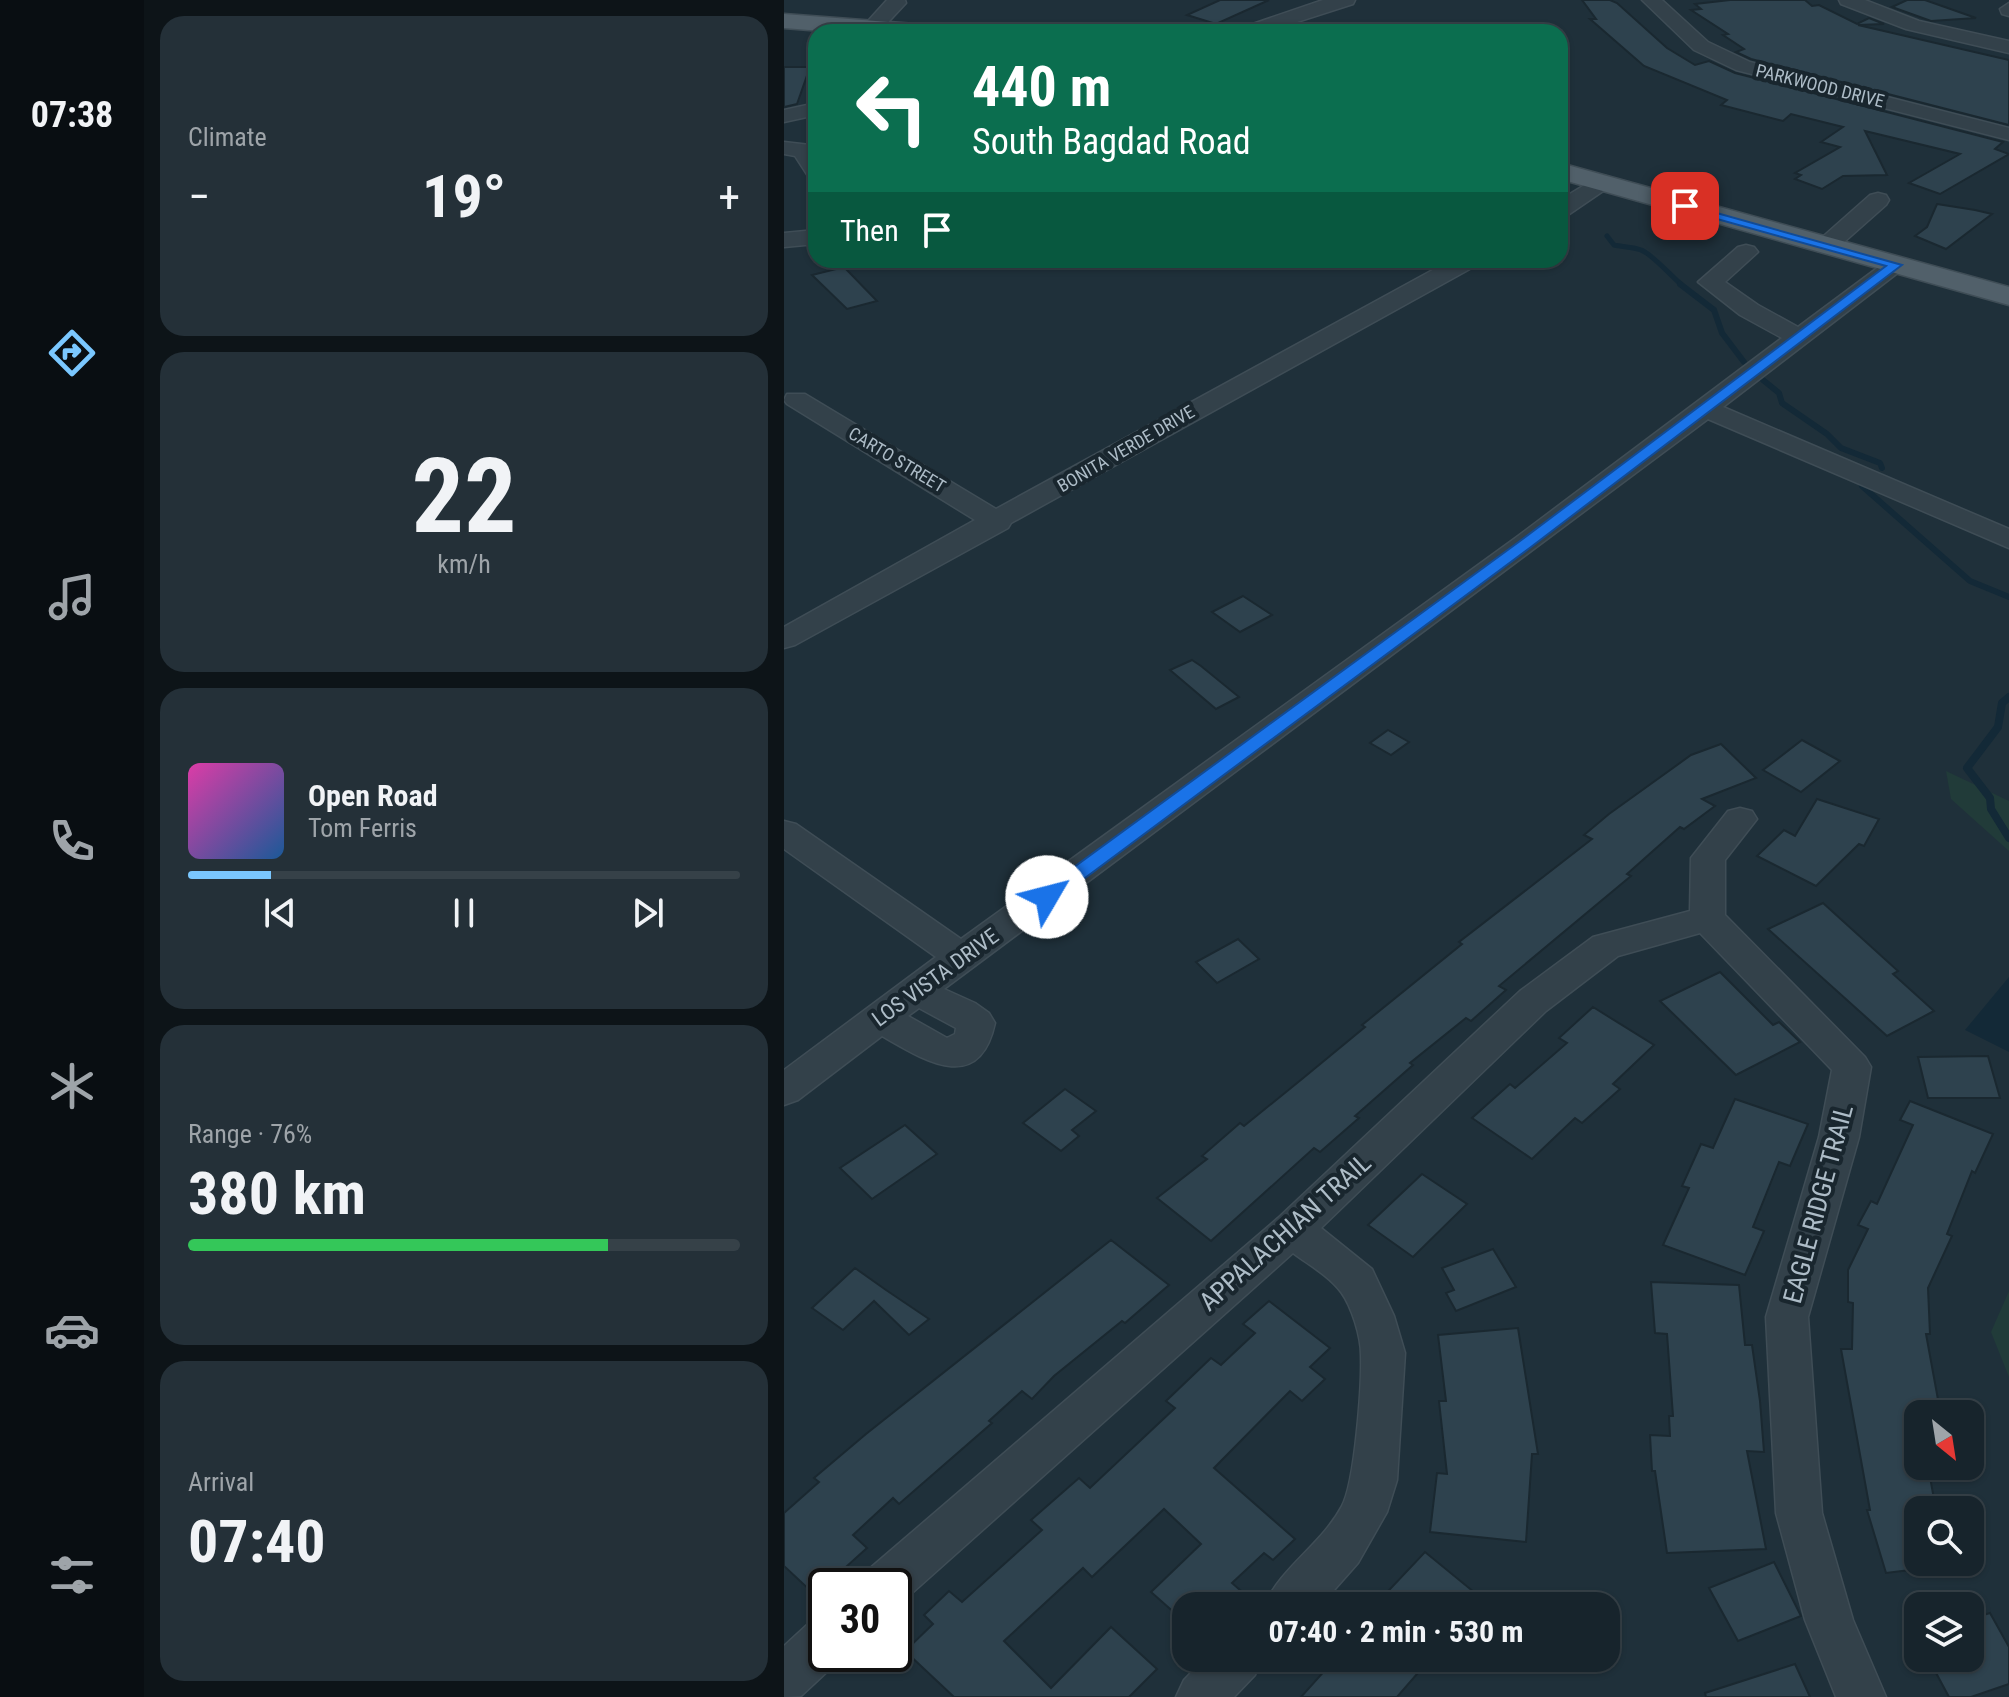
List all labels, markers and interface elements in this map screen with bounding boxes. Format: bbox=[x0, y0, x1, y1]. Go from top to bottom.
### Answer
text: 440 m bbox=[972, 54, 1111, 120]
icon: left bbox=[840, 56, 944, 160]
street label: PARKWOOD DRIVE bbox=[1754, 59, 1887, 112]
text: 07:38 bbox=[31, 94, 113, 136]
text: South Bagdad Road bbox=[972, 121, 1251, 163]
text: Climate bbox=[188, 122, 267, 152]
text: 19° bbox=[422, 161, 506, 232]
text: − bbox=[188, 171, 210, 223]
text: + bbox=[718, 171, 740, 223]
pin bbox=[1651, 172, 1719, 240]
icon: arrive bbox=[1663, 184, 1707, 228]
icon: arrive bbox=[915, 208, 959, 252]
text: Then bbox=[840, 213, 899, 248]
icon: directions bbox=[44, 325, 100, 381]
street label: BONITA VERDE DRIVE bbox=[1054, 401, 1198, 496]
street label: CARTO STREET bbox=[845, 422, 949, 497]
text: 22 bbox=[411, 436, 517, 557]
text: km/h bbox=[437, 549, 491, 579]
icon: music bbox=[44, 569, 100, 625]
text: Open Road bbox=[308, 778, 438, 813]
icon: phone bbox=[44, 813, 100, 869]
text: Tom Ferris bbox=[308, 813, 417, 843]
position arrow bbox=[1005, 855, 1089, 939]
icon: previous bbox=[258, 891, 302, 935]
icon: pause bbox=[442, 891, 486, 935]
icon: next bbox=[626, 891, 670, 935]
street label: LOS VISTA DRIVE bbox=[867, 923, 1003, 1032]
icon: climate bbox=[44, 1058, 100, 1114]
street label: EAGLE RIDGE TRAIL bbox=[1777, 1101, 1859, 1307]
text: Range · 76% bbox=[188, 1119, 312, 1149]
street label: APPALACHIAN TRAIL bbox=[1193, 1147, 1377, 1317]
text: 380 km bbox=[188, 1158, 366, 1229]
icon: car bbox=[44, 1302, 100, 1358]
north arrow bbox=[1904, 1400, 1984, 1480]
map controls bbox=[1904, 1400, 1984, 1672]
text: Arrival bbox=[188, 1467, 254, 1497]
button: search bbox=[1904, 1496, 1984, 1576]
text: 07:40 bbox=[188, 1506, 326, 1577]
icon: filters bbox=[44, 1547, 100, 1603]
speed limit sign: 30 bbox=[808, 1568, 912, 1672]
button: layers bbox=[1904, 1592, 1984, 1672]
text: 07:40 · 2 min · 530 m bbox=[1269, 1614, 1523, 1649]

